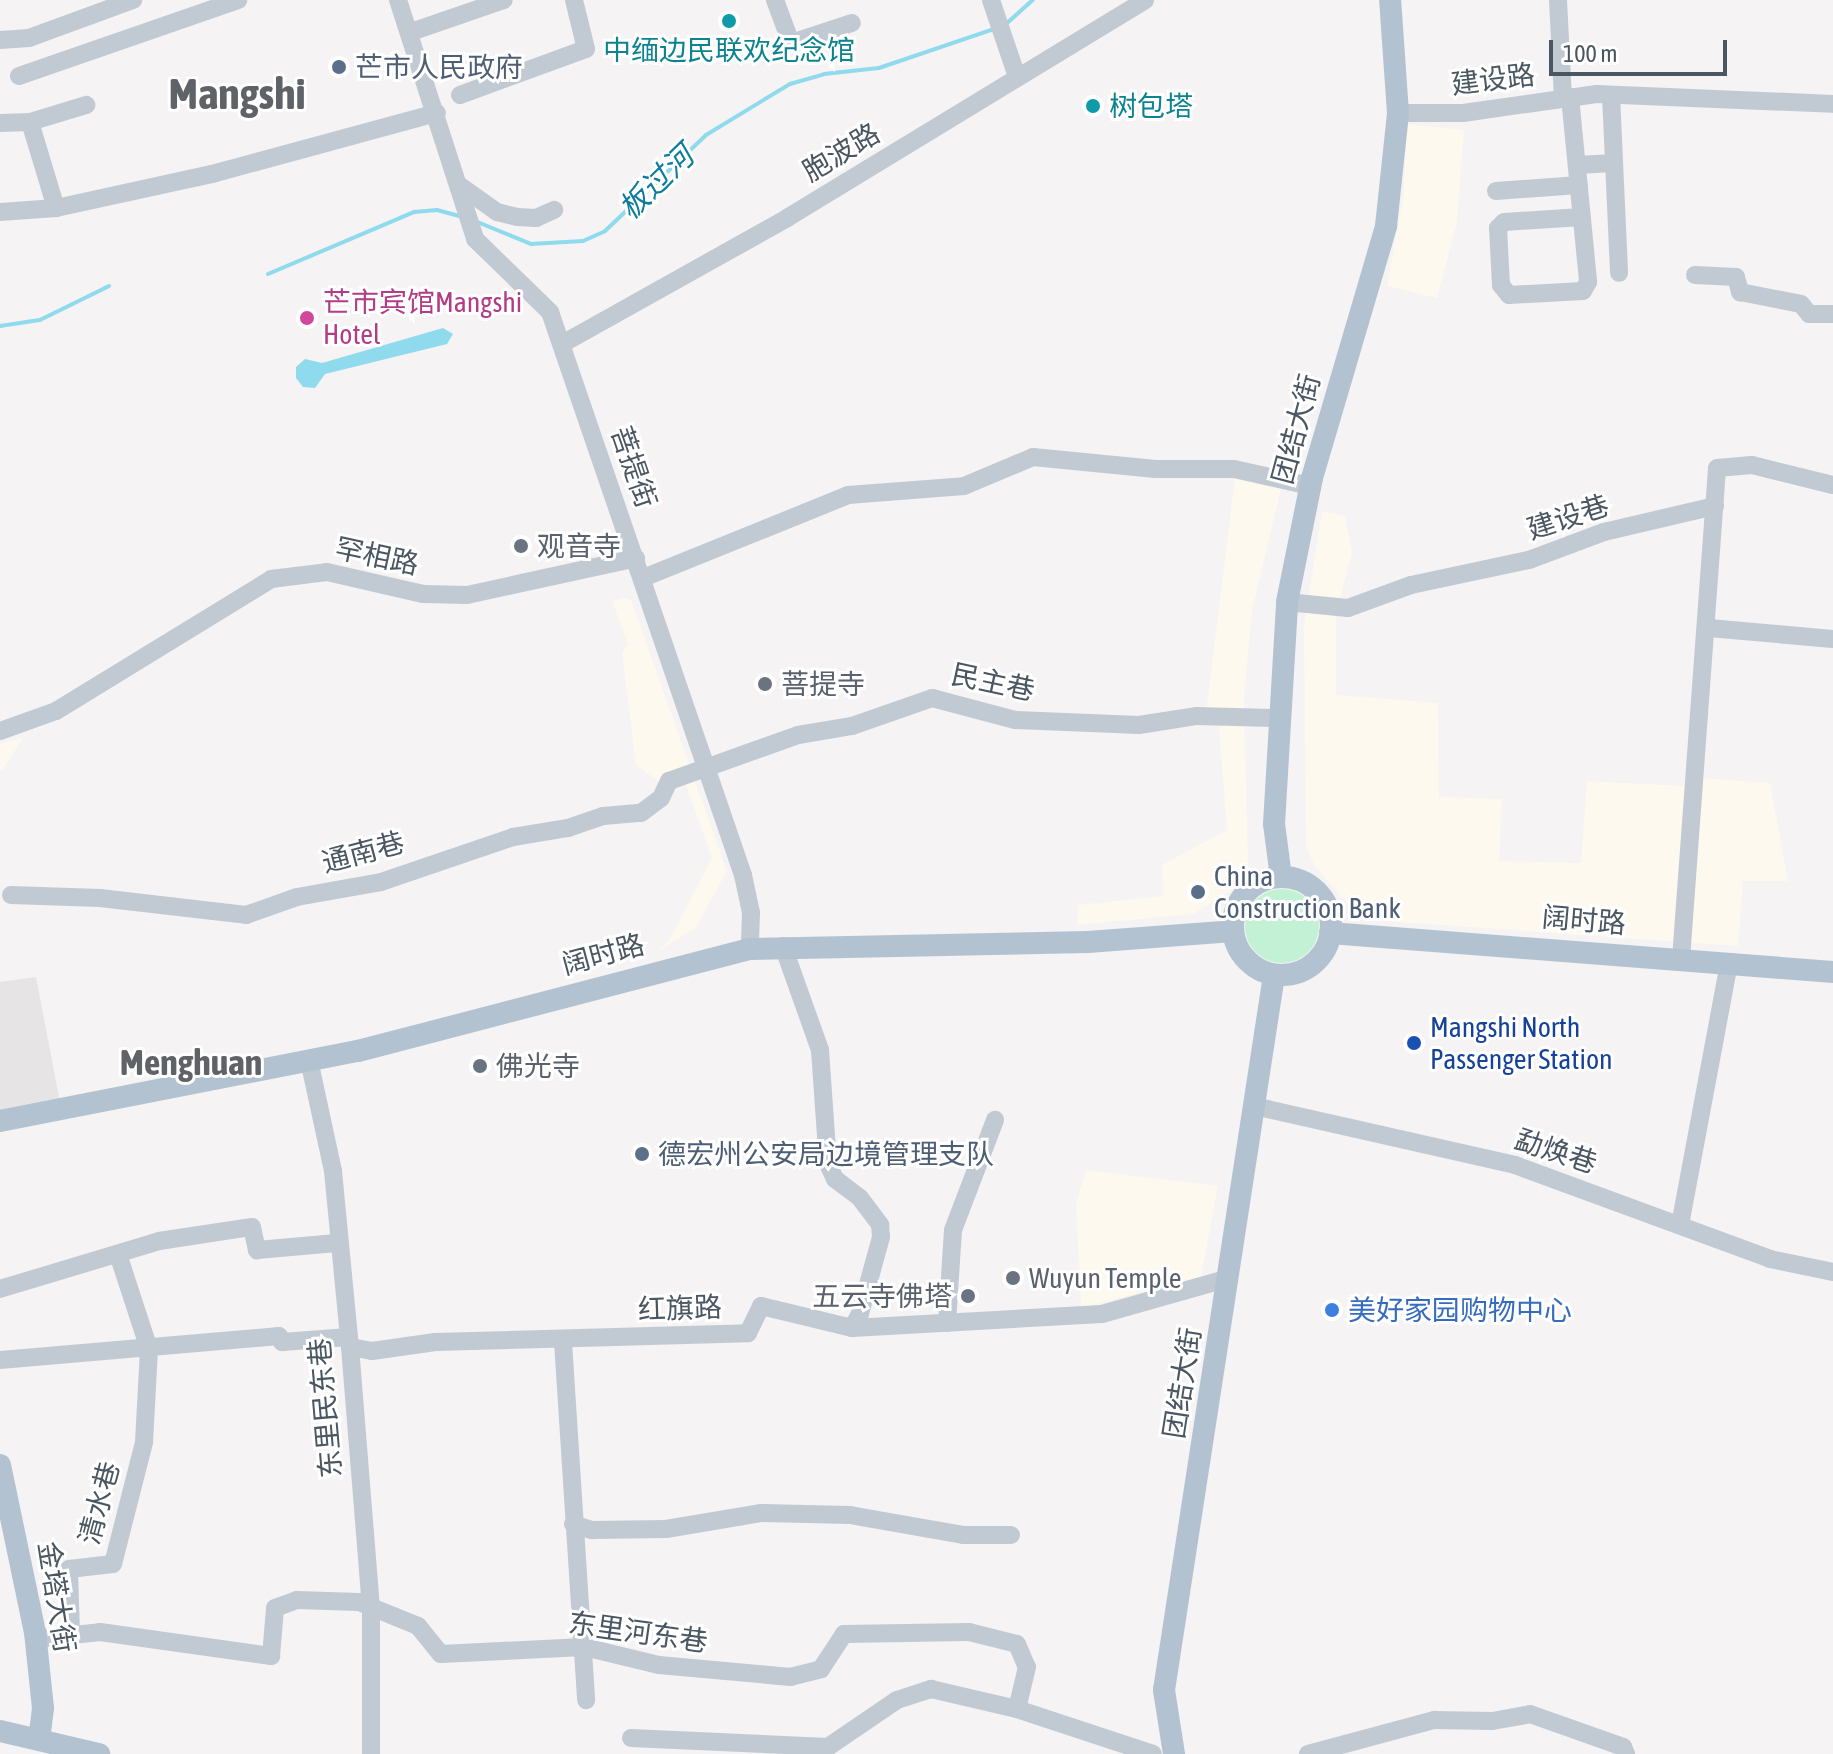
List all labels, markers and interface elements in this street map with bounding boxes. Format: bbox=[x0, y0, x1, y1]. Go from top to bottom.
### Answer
marker: 中缅边民联欢纪念馆 bbox=[720, 12, 738, 30]
scale bar bbox=[1553, 24, 1731, 74]
place label: 中缅边民联欢纪念馆 bbox=[603, 33, 855, 67]
text: 100 m bbox=[1563, 40, 1617, 67]
place label: 芒市人民政府 bbox=[355, 50, 523, 84]
street label: 建设路 bbox=[1449, 57, 1537, 101]
marker: 芒市人民政府 bbox=[330, 58, 348, 76]
district label: Mangshi bbox=[168, 67, 306, 119]
place label: 树包塔 bbox=[1109, 89, 1193, 123]
marker: 树包塔 bbox=[1084, 97, 1102, 115]
street label: 胞波路 bbox=[796, 116, 886, 188]
water label: 板过河 bbox=[611, 138, 701, 226]
place label: 芒市宾馆Mangshi Hotel bbox=[323, 285, 522, 351]
marker: 芒市宾馆Mangshi Hotel bbox=[298, 309, 316, 327]
street label: 团结大街 bbox=[1265, 371, 1327, 487]
street label: 菩提街 bbox=[604, 422, 664, 512]
street label: 建设巷 bbox=[1523, 488, 1613, 546]
place label: 观音寺 bbox=[537, 529, 621, 563]
street label: 罕相路 bbox=[332, 531, 422, 581]
marker: 观音寺 bbox=[512, 537, 530, 555]
street label: 民主巷 bbox=[948, 657, 1038, 707]
place label: 菩提寺 bbox=[781, 667, 865, 701]
marker: 菩提寺 bbox=[756, 675, 774, 693]
street label: 通南巷 bbox=[318, 825, 408, 879]
place label: China Construction Bank bbox=[1214, 859, 1401, 925]
marker: China Construction Bank bbox=[1189, 883, 1207, 901]
street label: 阔时路 bbox=[1541, 900, 1627, 940]
street label: 阔时路 bbox=[558, 927, 648, 981]
place label: Mangshi North Passenger Station bbox=[1430, 1010, 1613, 1076]
marker: Mangshi North Passenger Station bbox=[1405, 1034, 1423, 1052]
district label: Menghuan bbox=[120, 1041, 262, 1085]
place label: 佛光寺 bbox=[496, 1049, 580, 1083]
marker: 佛光寺 bbox=[471, 1057, 489, 1075]
street label: 勐焕巷 bbox=[1511, 1122, 1601, 1180]
place label: 德宏州公安局边境管理支队 bbox=[658, 1137, 994, 1171]
marker: 德宏州公安局边境管理支队 bbox=[633, 1145, 651, 1163]
place label: Wuyun Temple bbox=[1029, 1261, 1181, 1295]
marker: Wuyun Temple bbox=[1004, 1269, 1022, 1287]
place label: 五云寺佛塔 bbox=[812, 1279, 952, 1313]
marker: 五云寺佛塔 bbox=[959, 1287, 977, 1305]
street label: 红旗路 bbox=[637, 1290, 723, 1326]
place label: 美好家园购物中心 bbox=[1348, 1293, 1572, 1327]
marker: 美好家园购物中心 bbox=[1323, 1301, 1341, 1319]
street label: 团结大街 bbox=[1157, 1325, 1207, 1441]
street label: 东里民东巷 bbox=[302, 1337, 348, 1479]
street label: 清水巷 bbox=[72, 1458, 126, 1548]
street label: 金塔大街 bbox=[32, 1539, 82, 1655]
street label: 东里河东巷 bbox=[566, 1606, 710, 1658]

